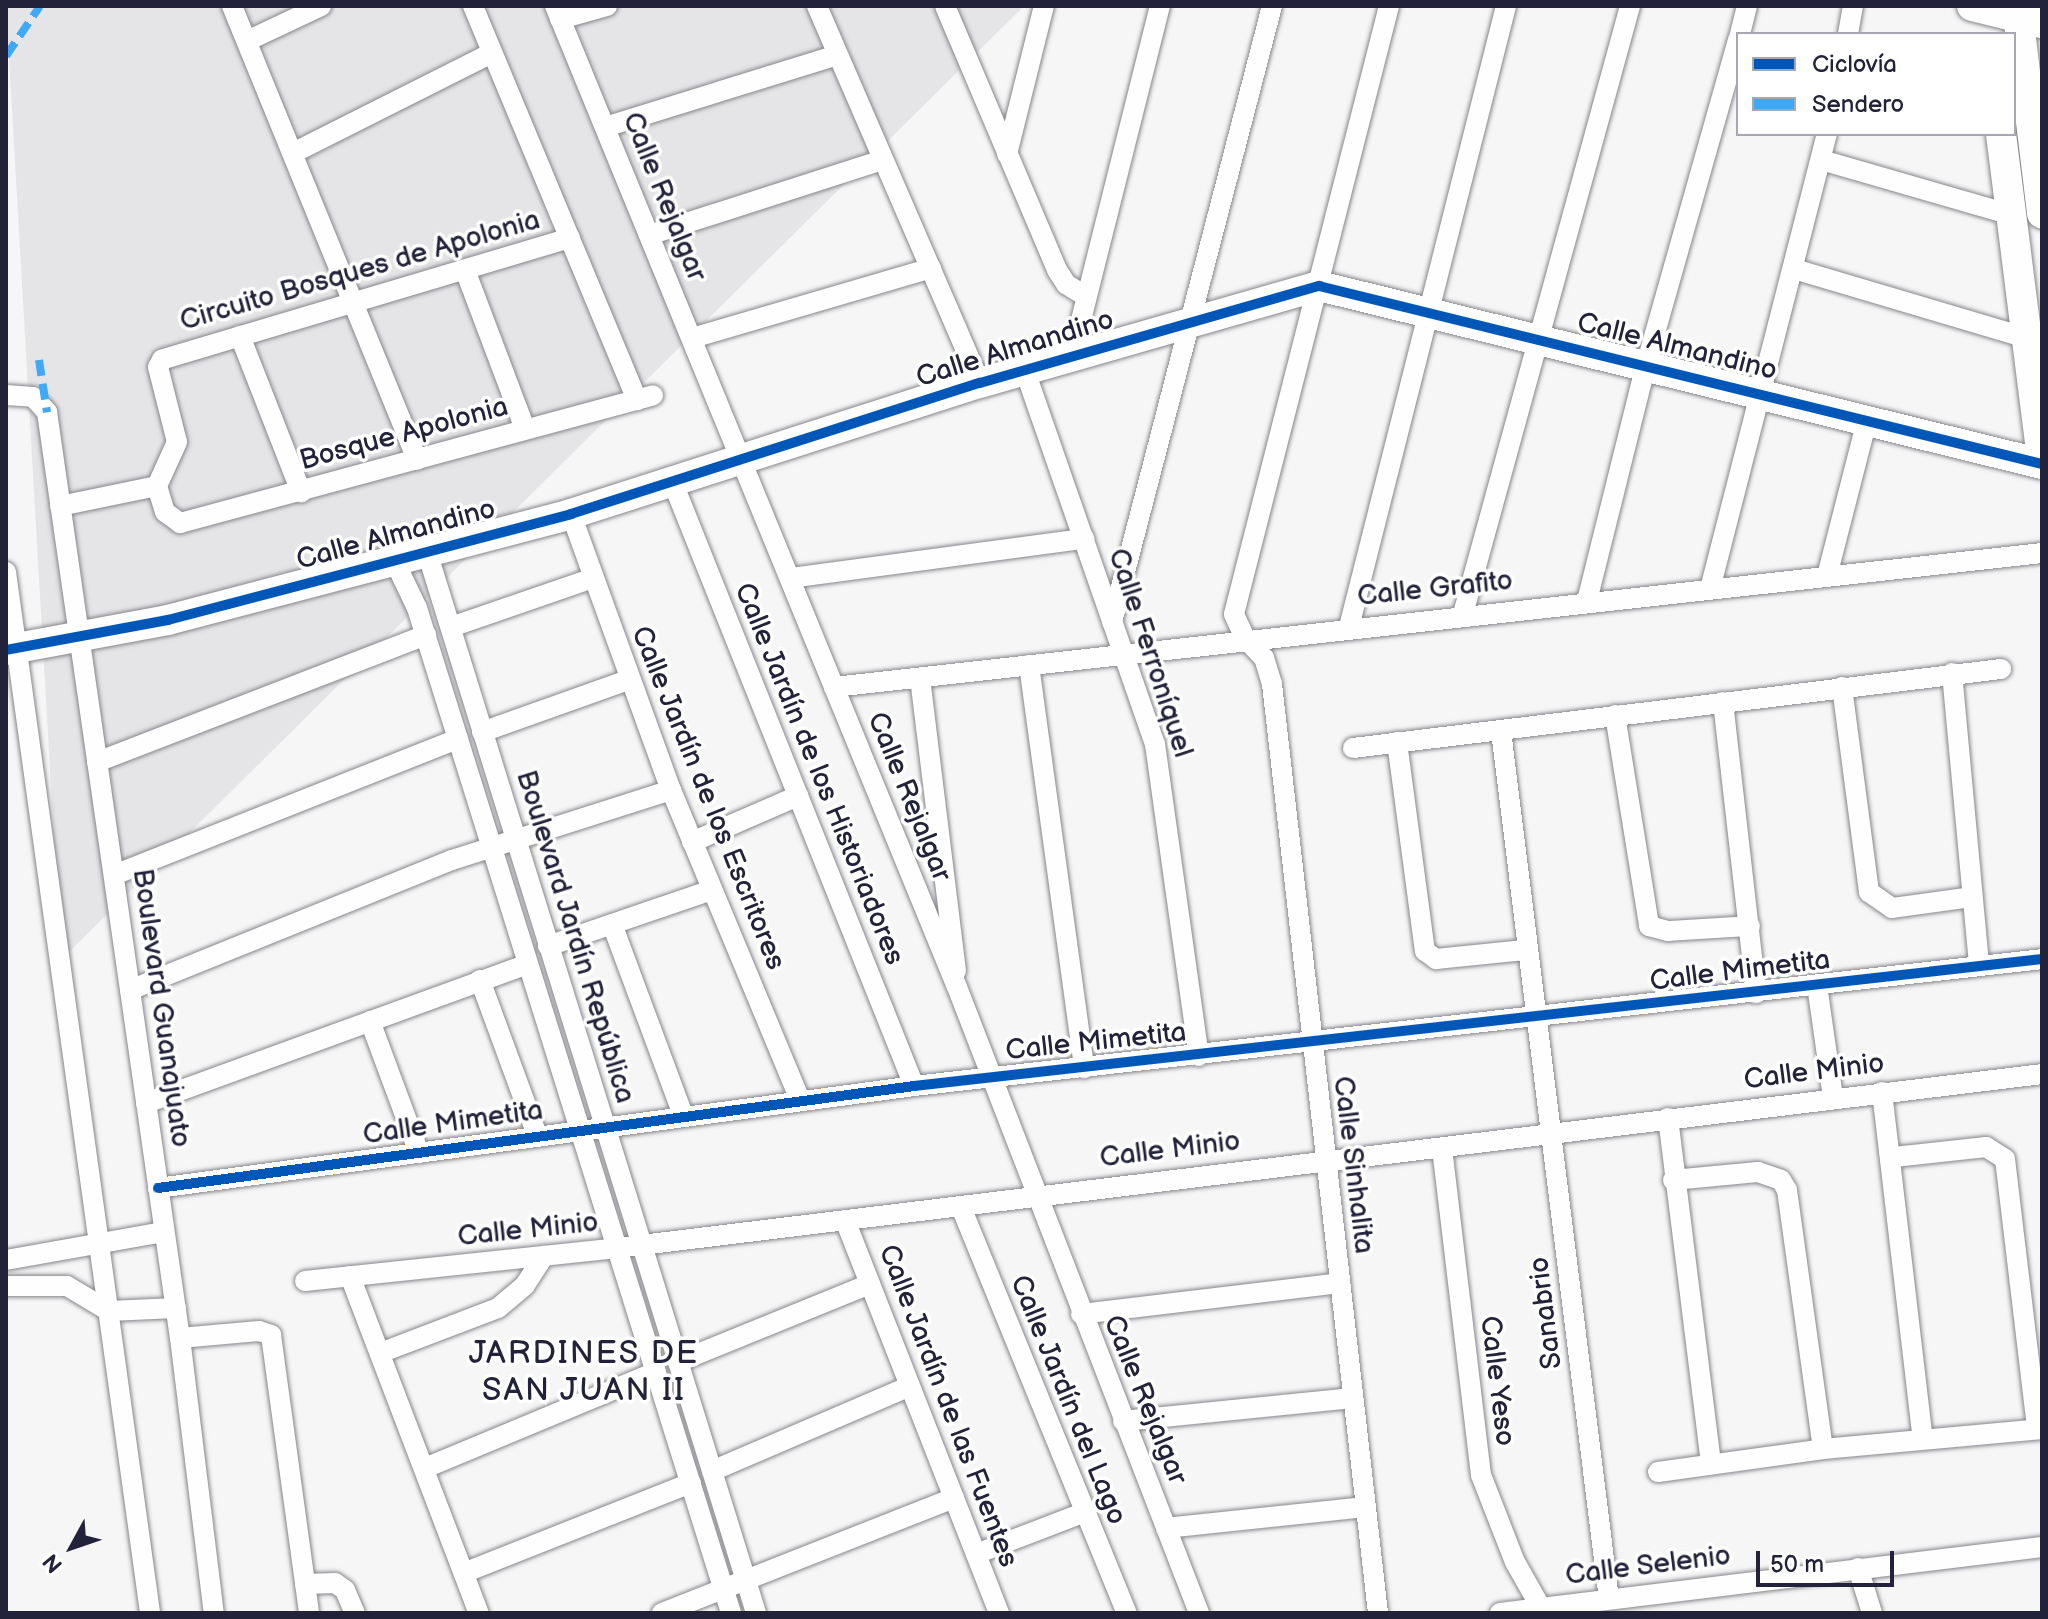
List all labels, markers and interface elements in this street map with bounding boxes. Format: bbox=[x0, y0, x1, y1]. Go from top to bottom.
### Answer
legend bbox=[1736, 32, 2016, 136]
text: Ciclovía bbox=[1812, 50, 1897, 79]
text: Sendero bbox=[1812, 90, 1904, 119]
street label: Calle Rejalgar bbox=[615, 108, 713, 286]
street label: Circuito Bosques de Apolonia bbox=[176, 203, 544, 339]
street label: Calle Almandino bbox=[912, 303, 1118, 395]
street label: Calle Almandino bbox=[1574, 306, 1780, 388]
street label: Bosque Apolonia bbox=[296, 390, 512, 478]
street label: Calle Almandino bbox=[293, 492, 499, 578]
street label: Calle Ferroníquel bbox=[1100, 544, 1200, 762]
street label: Calle Grafito bbox=[1356, 564, 1514, 614]
street label: Calle Jardín de los Historiadores bbox=[727, 578, 911, 970]
street label: Calle Jardín de los Escritores bbox=[623, 621, 793, 975]
street label: Calle Rejalgar bbox=[860, 708, 958, 886]
street label: Boulevard Jardín República bbox=[508, 766, 642, 1108]
street label: Boulevard Guanajuato bbox=[125, 867, 197, 1149]
street label: Calle Mimetita bbox=[1648, 943, 1832, 999]
street label: Calle Mimetita bbox=[1004, 1016, 1188, 1068]
street label: Calle Minio bbox=[1742, 1047, 1886, 1097]
street label: Calle Sinhalita bbox=[1325, 1074, 1381, 1256]
street label: Calle Mimetita bbox=[361, 1094, 545, 1152]
street label: Calle Minio bbox=[1098, 1125, 1242, 1175]
street label: Calle Minio bbox=[456, 1206, 600, 1254]
street label: Calle Jardín de las Fuentes bbox=[871, 1239, 1025, 1573]
street label: Sanabrio bbox=[1522, 1255, 1570, 1371]
street label: Calle Jardín del Lago bbox=[1002, 1270, 1134, 1530]
street label: Calle Rejalgar bbox=[1096, 1311, 1194, 1489]
street label: Calle Yeso bbox=[1472, 1313, 1522, 1449]
district label: JARDINES DE SAN JUAN II bbox=[469, 1336, 699, 1411]
north arrow bbox=[32, 1507, 112, 1587]
scale bar bbox=[1760, 1535, 1898, 1585]
street label: Calle Selenio bbox=[1563, 1539, 1733, 1593]
text: N bbox=[38, 1548, 69, 1578]
text: 50 m bbox=[1770, 1550, 1824, 1579]

